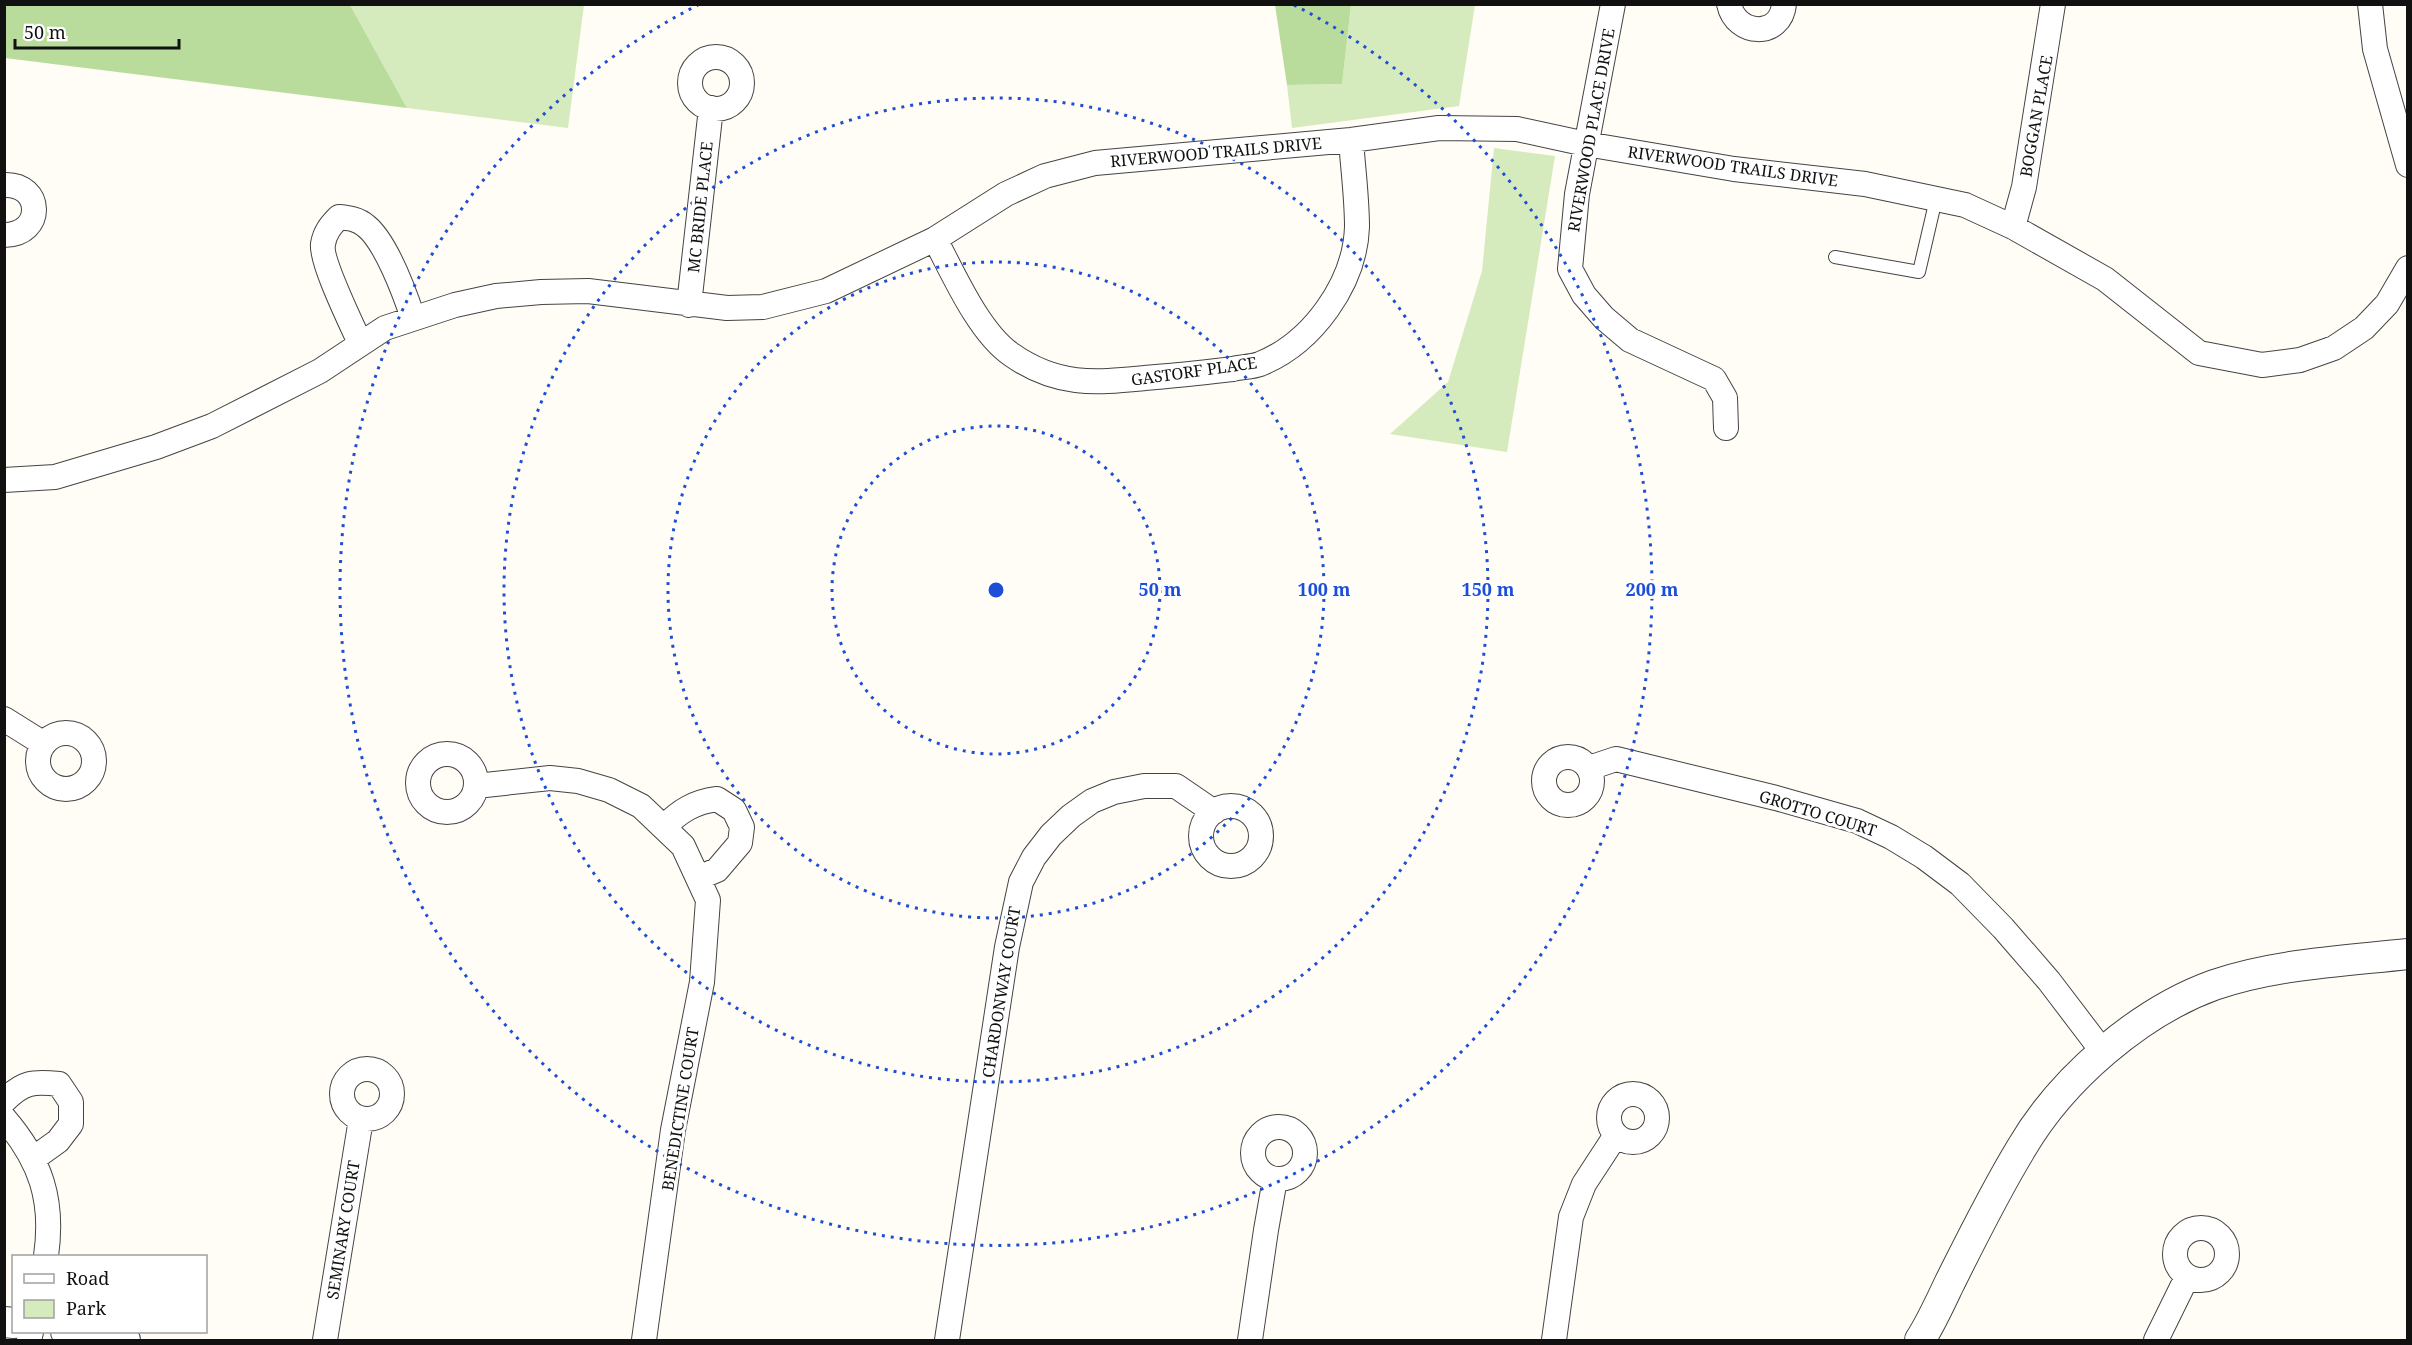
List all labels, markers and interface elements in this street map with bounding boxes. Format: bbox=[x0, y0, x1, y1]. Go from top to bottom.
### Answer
scale bar bbox=[15, 12, 178, 50]
text: 50 m bbox=[24, 20, 66, 44]
street label: RIVERWOOD PLACE DRIVE bbox=[1562, 26, 1620, 234]
street label: BOGGAN PLACE bbox=[2014, 53, 2058, 179]
street label: RIVERWOOD TRAILS DRIVE bbox=[1109, 132, 1323, 172]
street label: MC BRIDE PLACE bbox=[682, 140, 718, 274]
street label: RIVERWOOD TRAILS DRIVE bbox=[1626, 140, 1840, 192]
street label: GASTORF PLACE bbox=[1130, 351, 1258, 391]
text: 50 m bbox=[1139, 577, 1182, 601]
text: 100 m bbox=[1298, 577, 1351, 601]
text: 150 m bbox=[1462, 577, 1515, 601]
text: 200 m bbox=[1626, 577, 1679, 601]
centre of rings bbox=[986, 580, 1006, 600]
street label: GROTTO COURT bbox=[1757, 785, 1880, 841]
street label: CHARDONWAY COURT bbox=[977, 905, 1025, 1079]
street label: BENEDICTINE COURT bbox=[656, 1026, 704, 1192]
street label: SEMINARY COURT bbox=[321, 1159, 365, 1301]
legend bbox=[12, 1255, 207, 1333]
text: Road bbox=[66, 1266, 109, 1290]
text: Park bbox=[66, 1296, 106, 1320]

